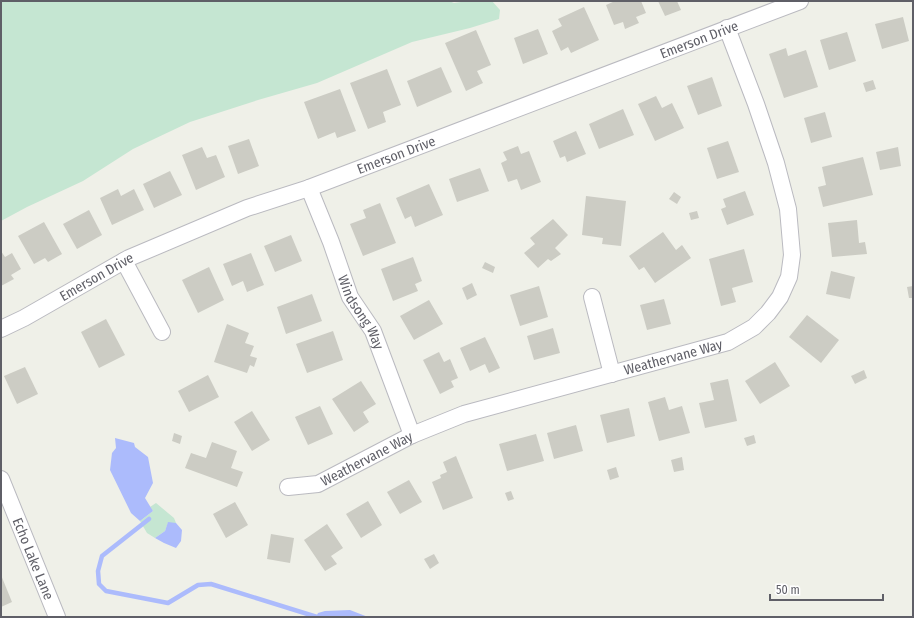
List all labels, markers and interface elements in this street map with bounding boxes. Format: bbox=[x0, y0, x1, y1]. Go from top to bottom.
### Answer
street label: Emerson Drive bbox=[657, 17, 741, 62]
street label: Emerson Drive bbox=[355, 132, 438, 177]
street label: Emerson Drive bbox=[56, 249, 136, 304]
street label: Windsong Way bbox=[335, 273, 388, 352]
street label: Weathervane Way bbox=[622, 335, 725, 378]
street label: Weathervane Way bbox=[318, 427, 416, 490]
street label: Echo Lake Lane bbox=[9, 515, 58, 602]
scale bar bbox=[770, 576, 883, 602]
text: 50 m bbox=[776, 583, 800, 597]

